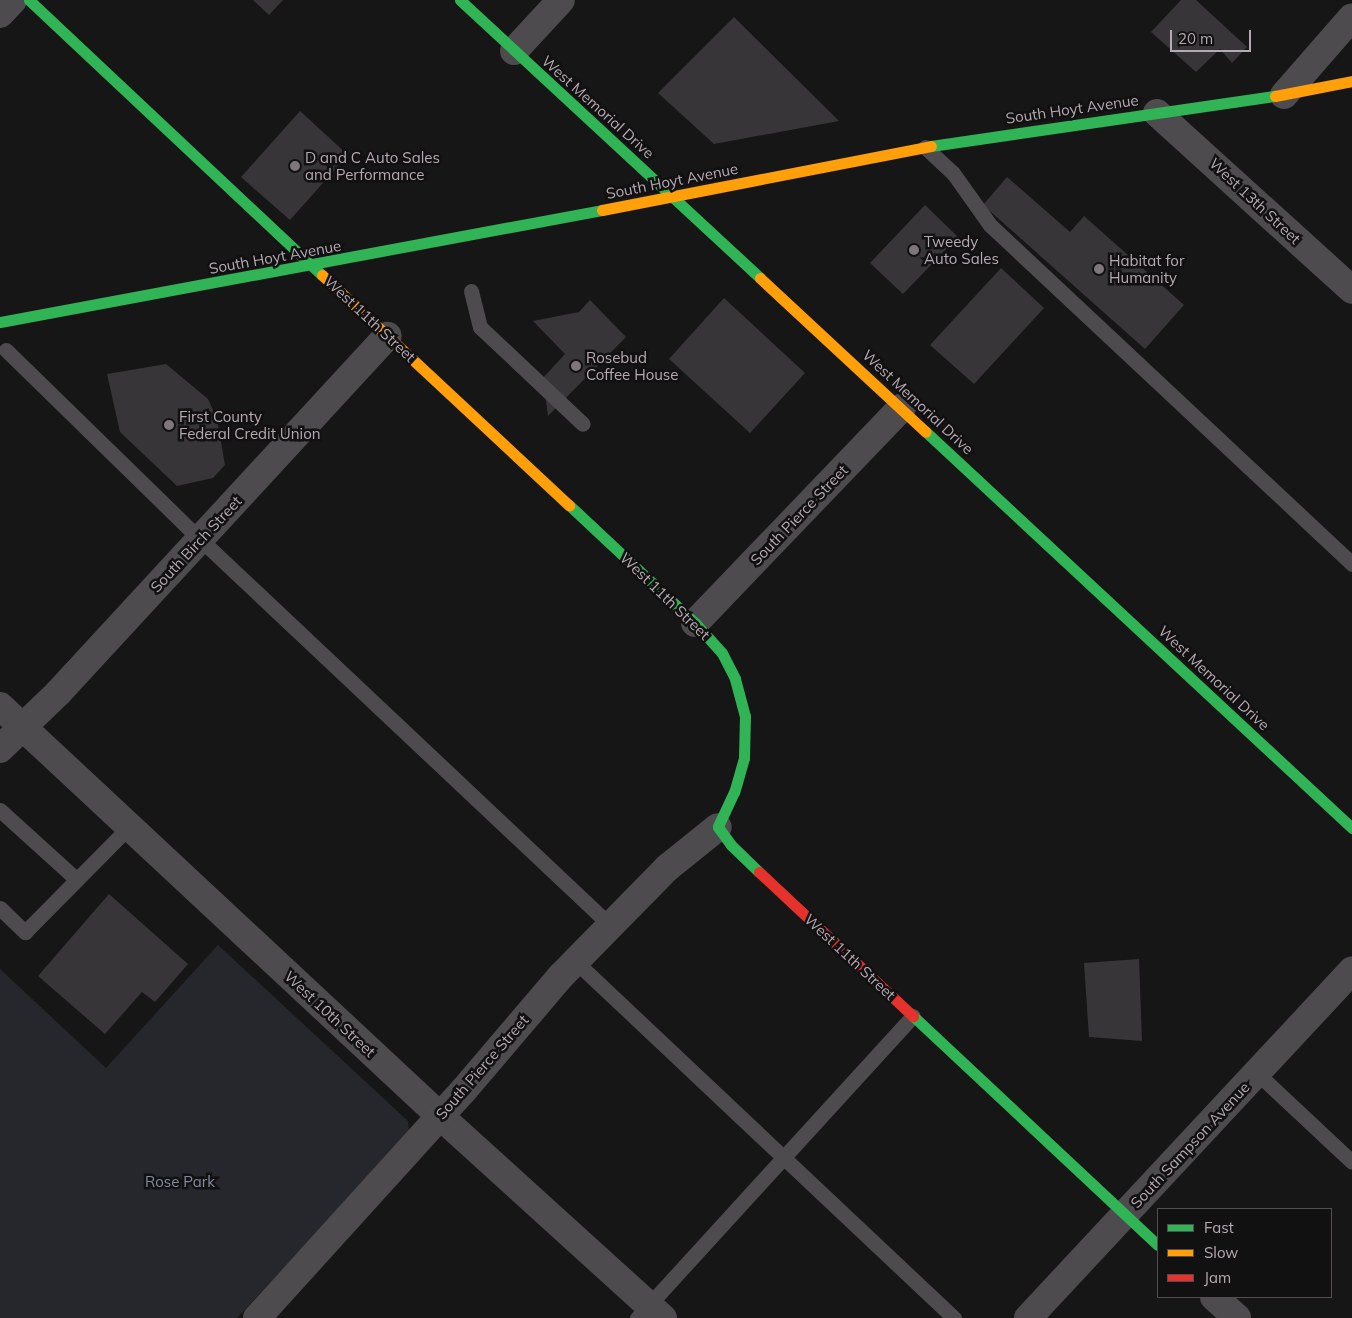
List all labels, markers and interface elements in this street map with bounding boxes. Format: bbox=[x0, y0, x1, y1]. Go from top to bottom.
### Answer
scale bar bbox=[1172, 20, 1253, 52]
text: 20 m bbox=[1178, 29, 1213, 48]
street label: West Memorial Drive bbox=[538, 52, 658, 162]
street label: South Hoyt Avenue bbox=[1004, 91, 1140, 127]
place label: D and C Auto Sales and Performance bbox=[305, 148, 440, 183]
street label: West 13th Street bbox=[1206, 154, 1304, 248]
street label: South Hoyt Avenue bbox=[605, 159, 739, 203]
marker: D and C Auto Sales and Performance bbox=[289, 160, 301, 172]
place label: Tweedy Auto Sales bbox=[924, 232, 999, 267]
street label: South Hoyt Avenue bbox=[207, 237, 343, 277]
marker: Tweedy Auto Sales bbox=[908, 244, 920, 256]
place label: Habitat for Humanity bbox=[1109, 251, 1184, 286]
marker: Habitat for Humanity bbox=[1093, 263, 1105, 275]
street label: West 11th Street bbox=[321, 272, 419, 366]
street label: West Memorial Drive bbox=[859, 346, 977, 458]
place label: Rosebud Coffee House bbox=[586, 348, 678, 383]
marker: Rosebud Coffee House bbox=[570, 360, 582, 372]
place label: First County Federal Credit Union bbox=[179, 407, 320, 442]
marker: First County Federal Credit Union bbox=[163, 419, 175, 431]
street label: South Pierce Street bbox=[747, 461, 851, 569]
street label: South Birch Street bbox=[147, 492, 245, 596]
street label: West 11th Street bbox=[616, 549, 714, 643]
street label: West Memorial Drive bbox=[1155, 622, 1273, 734]
street label: West 11th Street bbox=[801, 910, 899, 1004]
street label: West 10th Street bbox=[281, 967, 379, 1061]
street label: South Pierce Street bbox=[432, 1011, 532, 1123]
street label: South Sampson Avenue bbox=[1127, 1078, 1253, 1212]
park label: Rose Park bbox=[145, 1173, 215, 1191]
legend bbox=[1157, 1208, 1332, 1298]
text: Fast bbox=[1204, 1218, 1234, 1237]
text: Slow bbox=[1204, 1243, 1238, 1262]
text: Jam bbox=[1204, 1268, 1231, 1287]

